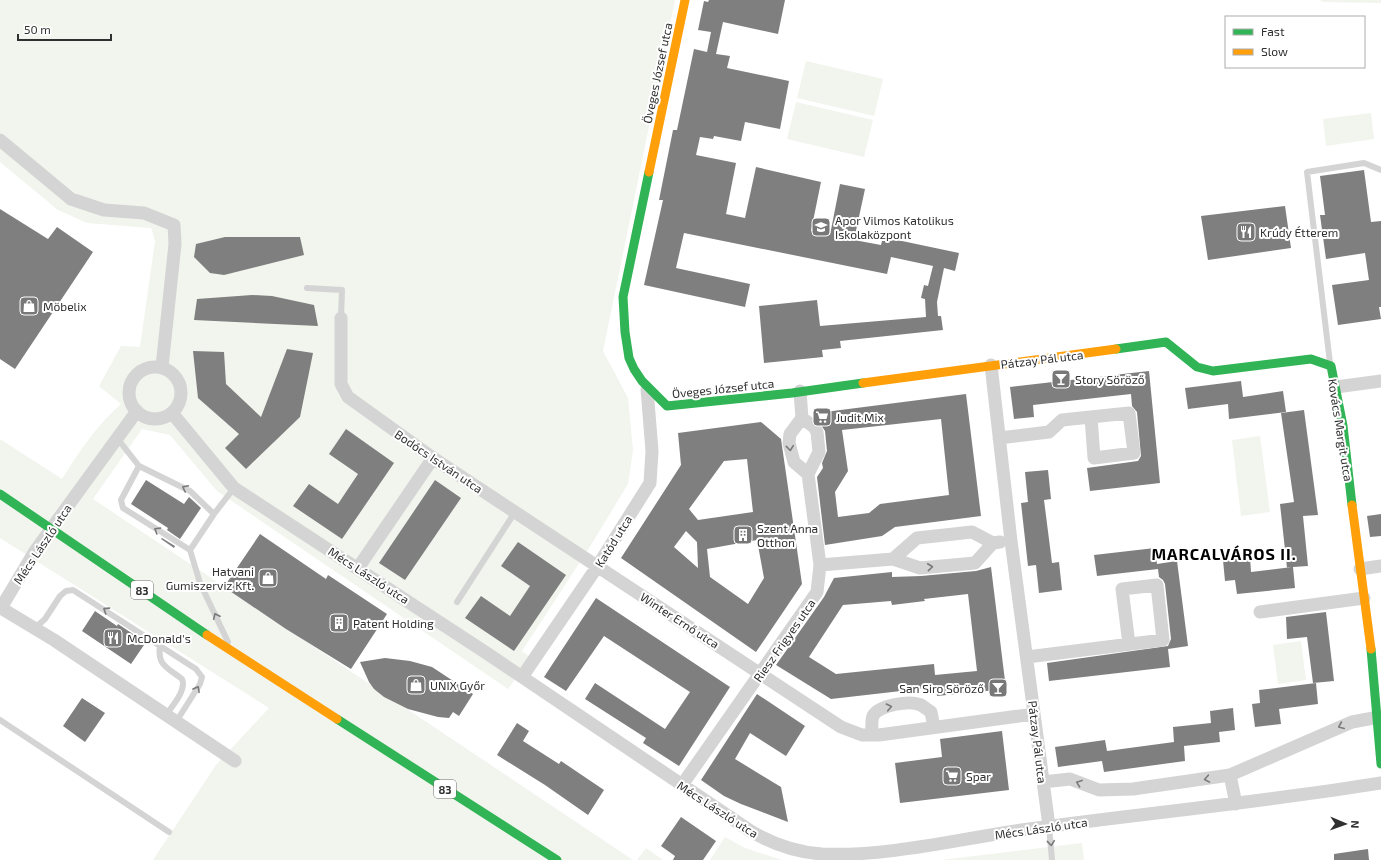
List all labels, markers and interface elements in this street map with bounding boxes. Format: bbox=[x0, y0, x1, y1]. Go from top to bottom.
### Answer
scale bar bbox=[18, 16, 111, 42]
legend bbox=[1225, 16, 1365, 68]
street label: Öveges József utca bbox=[639, 21, 675, 125]
text: 50 m bbox=[24, 22, 51, 36]
text: Fast bbox=[1261, 24, 1285, 38]
text: Slow bbox=[1261, 44, 1288, 58]
place label: Apor Vilmos Katolikus Iskolaközpont bbox=[835, 213, 954, 241]
school or university icon: Apor Vilmos Katolikus Iskolaközpont bbox=[810, 216, 832, 238]
restaurant icon: Krúdy Étterem bbox=[1235, 221, 1257, 243]
place label: Krúdy Étterem bbox=[1260, 225, 1338, 239]
shop icon: Möbelix bbox=[18, 295, 40, 317]
place label: Möbelix bbox=[43, 299, 87, 313]
street label: Pátzay Pál utca bbox=[1000, 347, 1084, 371]
bar icon: Story Söröző bbox=[1050, 368, 1072, 390]
place label: Story Söröző bbox=[1075, 372, 1145, 386]
street label: Öveges József utca bbox=[671, 376, 775, 400]
street label: Kovács Margit utca bbox=[1326, 378, 1356, 482]
supermarket icon: Judit Mix bbox=[811, 406, 833, 428]
place label: Judit Mix bbox=[836, 410, 885, 424]
street label: Bodócs István utca bbox=[392, 426, 486, 496]
one-way arrow bbox=[786, 445, 795, 451]
one-way arrow bbox=[181, 486, 189, 493]
street label: Mécs László utca bbox=[10, 501, 74, 587]
street label: Katód utca bbox=[592, 512, 634, 570]
place label: Szent Anna Otthon bbox=[757, 521, 818, 549]
building icon: Szent Anna Otthon bbox=[732, 524, 754, 546]
one-way arrow bbox=[154, 527, 161, 534]
street label: Mécs László utca bbox=[326, 544, 412, 606]
district label: MARCALVÁROS II. bbox=[1151, 544, 1297, 563]
one-way arrow bbox=[927, 563, 933, 572]
place label: Hatvani Gumiszerviz Kft. bbox=[166, 564, 254, 592]
shop icon: Hatvani Gumiszerviz Kft. bbox=[257, 567, 279, 589]
road number: 83 bbox=[131, 581, 153, 599]
street label: Winter Ernő utca bbox=[638, 589, 722, 651]
street label: Riesz Frigyes utca bbox=[750, 596, 818, 684]
one-way arrow bbox=[104, 608, 111, 615]
building icon: Patent Holding bbox=[328, 612, 350, 634]
one-way arrow bbox=[213, 613, 221, 621]
place label: Patent Holding bbox=[353, 616, 434, 630]
restaurant icon: McDonald's bbox=[102, 627, 124, 649]
place label: McDonald's bbox=[127, 631, 191, 645]
shop icon: UNIX Győr bbox=[405, 674, 427, 696]
bar icon: San Siro Söröző bbox=[987, 677, 1009, 699]
place label: UNIX Győr bbox=[430, 678, 485, 692]
place label: San Siro Söröző bbox=[899, 681, 984, 695]
one-way arrow bbox=[192, 686, 200, 693]
street label: Pátzay Pál utca bbox=[1026, 700, 1050, 784]
one-way arrow bbox=[886, 703, 892, 711]
one-way arrow bbox=[1337, 722, 1344, 730]
supermarket icon: Spar bbox=[941, 765, 963, 787]
place label: Spar bbox=[966, 769, 991, 783]
one-way arrow bbox=[1204, 774, 1210, 783]
street label: Mécs László utca bbox=[675, 778, 761, 840]
one-way arrow bbox=[1076, 779, 1083, 787]
road number: 83 bbox=[434, 780, 456, 798]
north arrow bbox=[1325, 804, 1365, 844]
street label: Mécs László utca bbox=[994, 815, 1088, 841]
text: N bbox=[1349, 820, 1362, 829]
one-way arrow bbox=[1046, 840, 1055, 846]

